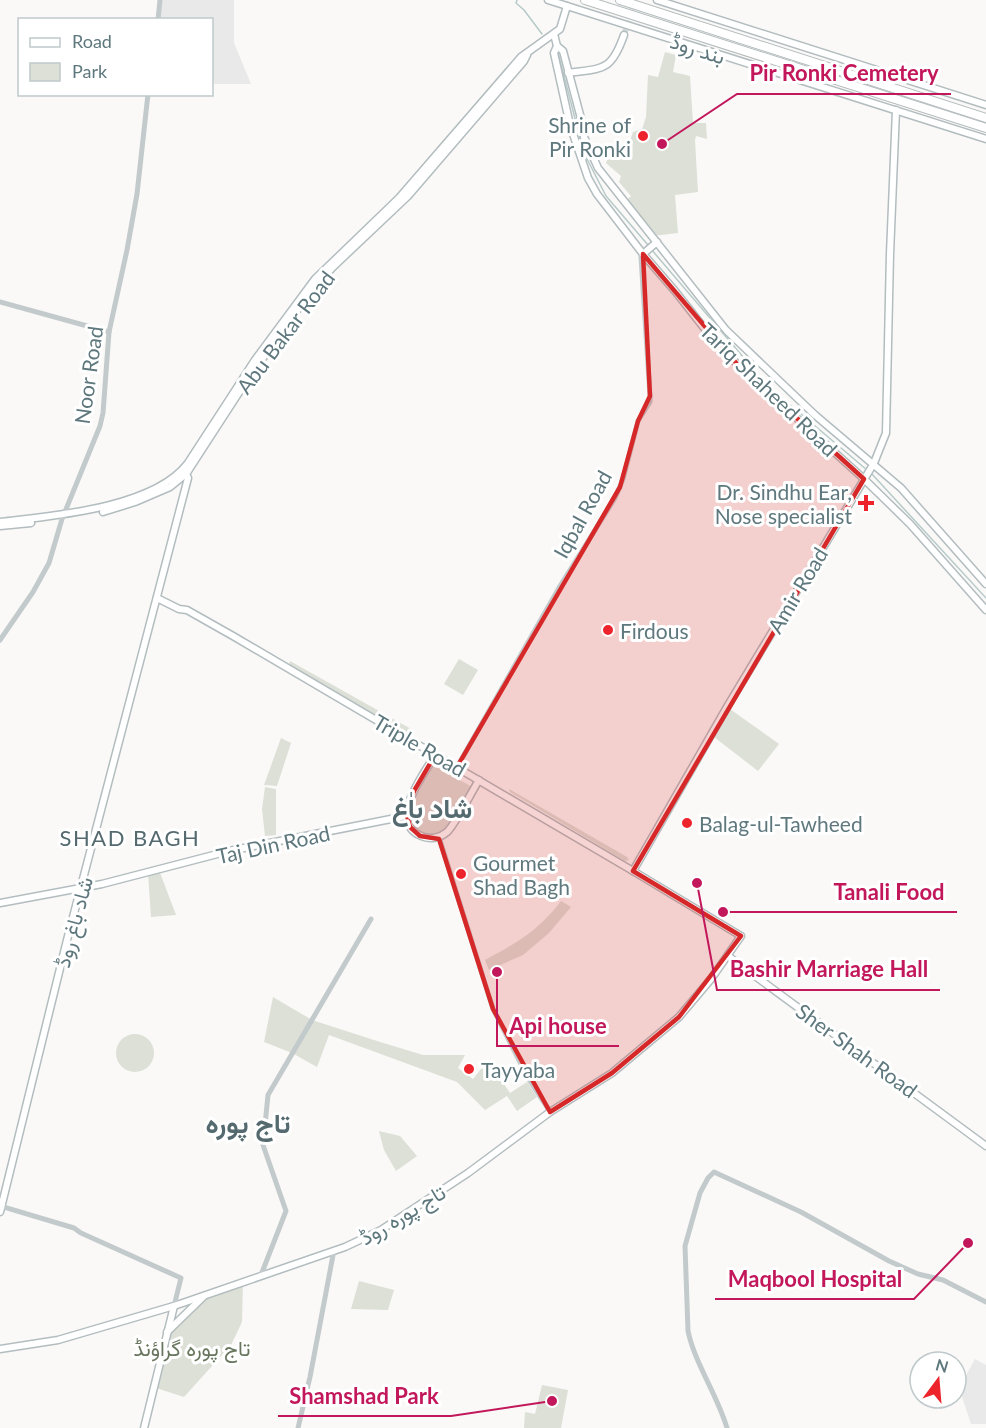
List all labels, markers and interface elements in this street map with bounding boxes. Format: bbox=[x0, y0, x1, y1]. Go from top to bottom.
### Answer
legend bbox=[18, 18, 213, 96]
street label: بند روڈ bbox=[667, 27, 729, 70]
text: Road bbox=[72, 30, 112, 52]
callout: Pir Ronki Cemetery bbox=[737, 54, 951, 94]
text: Pir Ronki Cemetery bbox=[749, 59, 939, 86]
text: Park bbox=[72, 60, 108, 82]
place label: Shrine of Pir Ronki bbox=[548, 112, 632, 161]
marker: Shrine of Pir Ronki bbox=[636, 129, 650, 143]
street label: Abu Bakar Road bbox=[231, 266, 339, 398]
street label: Tariq Shaheed Road bbox=[695, 317, 843, 461]
street label: Noor Road bbox=[69, 324, 107, 426]
street label: Iqbal Road bbox=[548, 466, 616, 562]
place label: Dr. Sindhu Ear, Nose specialist bbox=[715, 479, 852, 528]
marker: Dr. Sindhu Ear, Nose specialist bbox=[857, 494, 875, 512]
street label: Amir Road bbox=[762, 543, 832, 637]
place label: Firdous bbox=[620, 618, 689, 643]
marker: Firdous bbox=[601, 623, 615, 637]
street label: Triple Road bbox=[369, 709, 471, 781]
district label: شاد باٰغ bbox=[392, 791, 472, 827]
place label: Balag-ul-Tawheed bbox=[699, 811, 863, 836]
marker: Balag-ul-Tawheed bbox=[680, 816, 694, 830]
street label: Taj Din Road bbox=[214, 820, 332, 868]
district label: SHAD BAGH bbox=[60, 824, 200, 851]
place label: Gourmet Shad Bagh bbox=[473, 850, 570, 899]
marker: Gourmet Shad Bagh bbox=[454, 867, 468, 881]
callout: Tanali Food bbox=[822, 872, 957, 912]
street label: شاد باغ روڈ bbox=[49, 874, 100, 971]
text: Tanali Food bbox=[833, 878, 945, 905]
callout: Bashir Marriage Hall bbox=[717, 950, 940, 990]
text: Bashir Marriage Hall bbox=[730, 955, 928, 982]
street label: Sher Shah Road bbox=[792, 998, 922, 1102]
callout: Api house bbox=[497, 1006, 619, 1046]
text: Api house bbox=[508, 1012, 607, 1039]
place label: Tayyaba bbox=[481, 1057, 555, 1082]
marker: Tayyaba bbox=[462, 1062, 476, 1076]
district label: تاج پورہ bbox=[206, 1106, 290, 1142]
street label: تاج پورہ روڈ bbox=[354, 1179, 451, 1252]
callout: Maqbool Hospital bbox=[715, 1259, 914, 1299]
text: Maqbool Hospital bbox=[728, 1265, 902, 1292]
park label: تاج پورہ گراؤنڈ bbox=[134, 1335, 251, 1363]
north arrow bbox=[908, 1350, 968, 1410]
text: N bbox=[934, 1354, 951, 1376]
callout: Shamshad Park bbox=[278, 1376, 451, 1416]
text: Shamshad Park bbox=[289, 1382, 439, 1409]

